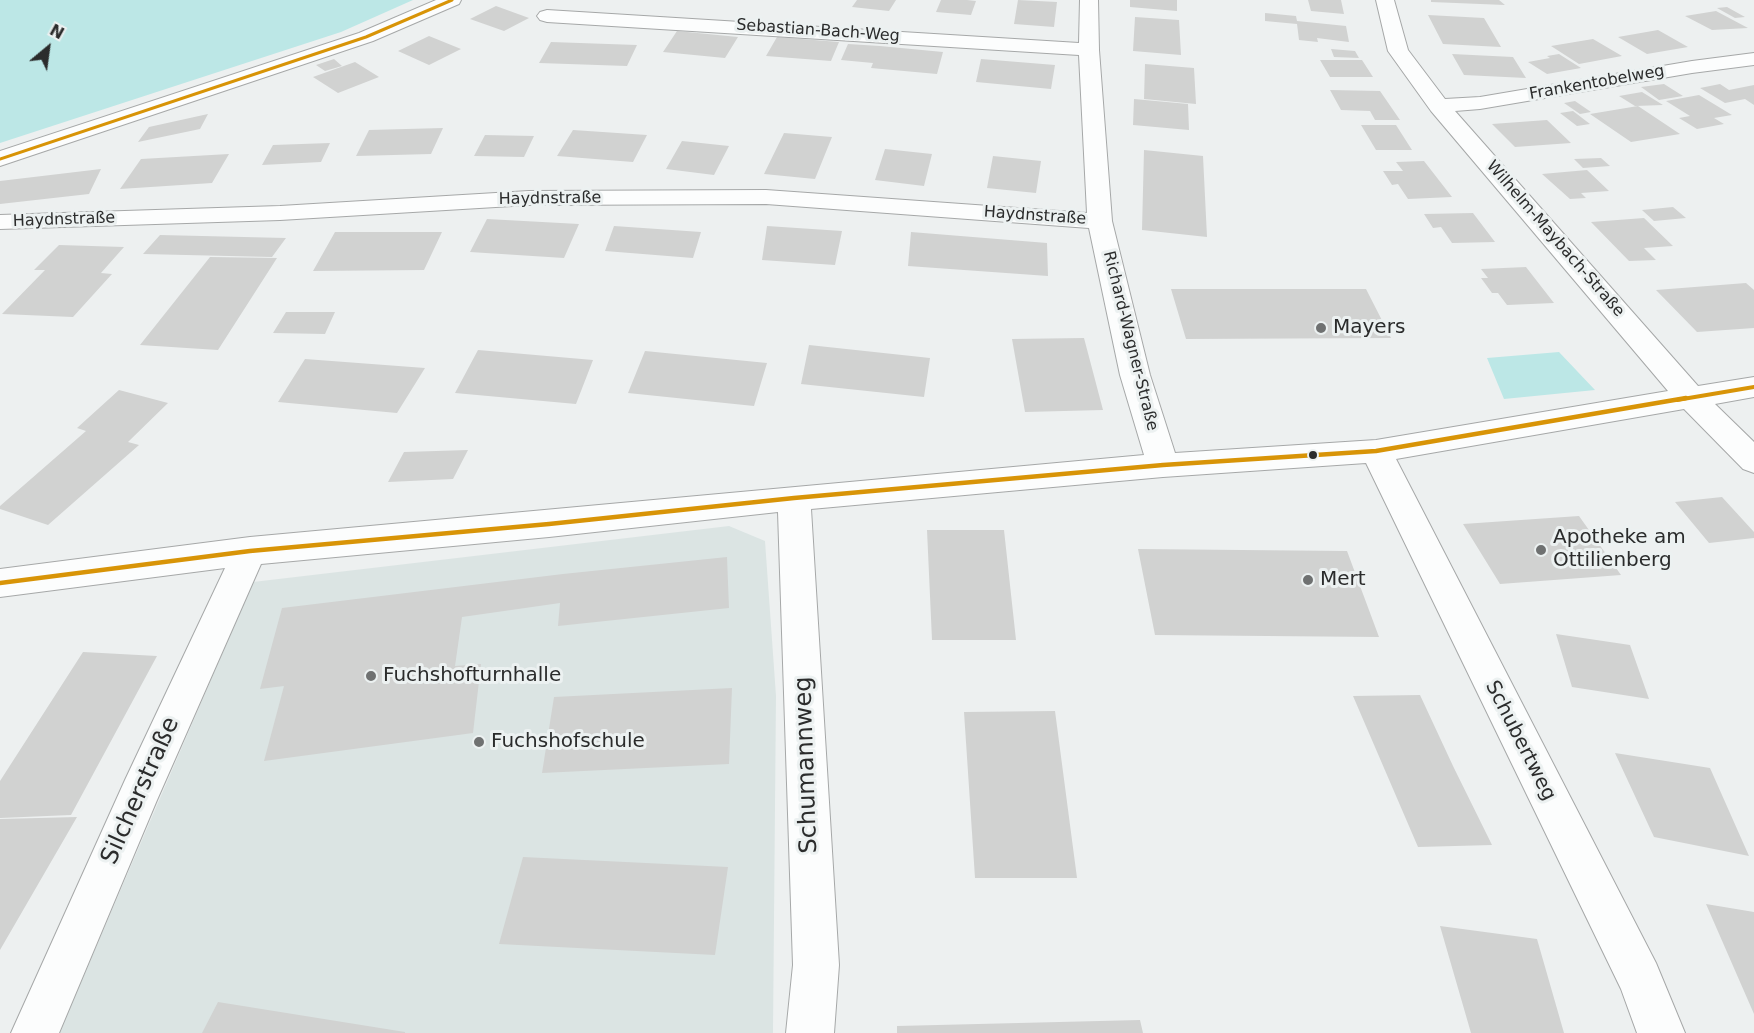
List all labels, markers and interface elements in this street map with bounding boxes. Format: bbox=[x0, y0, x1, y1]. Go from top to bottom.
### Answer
street label: Sebastian-Bach-Weg bbox=[736, 16, 900, 46]
north arrow bbox=[18, 18, 78, 78]
text: N bbox=[47, 20, 67, 43]
street label: Frankentobelweg bbox=[1528, 62, 1666, 104]
street label: Wilhelm-Maybach-Straße bbox=[1482, 157, 1628, 321]
street label: Haydnstraße bbox=[499, 189, 601, 209]
street label: Haydnstraße bbox=[983, 203, 1087, 229]
street label: Haydnstraße bbox=[12, 209, 116, 231]
street label: Richard-Wagner-Straße bbox=[1098, 249, 1162, 433]
place label: Mayers bbox=[1333, 316, 1405, 340]
marker: Mayers bbox=[1314, 321, 1328, 335]
unlabelled marker bbox=[1307, 449, 1319, 461]
place label: Apotheke am Ottilienberg bbox=[1553, 526, 1686, 573]
marker: Apotheke am Ottilienberg bbox=[1534, 543, 1548, 557]
place label: Mert bbox=[1320, 568, 1366, 592]
marker: Mert bbox=[1301, 573, 1315, 587]
place label: Fuchshofturnhalle bbox=[383, 664, 561, 688]
marker: Fuchshofturnhalle bbox=[364, 669, 378, 683]
street label: Schumannweg bbox=[790, 676, 824, 854]
street label: Schubertweg bbox=[1479, 677, 1561, 805]
street label: Silcherstraße bbox=[96, 713, 186, 869]
place label: Fuchshofschule bbox=[491, 730, 645, 754]
marker: Fuchshofschule bbox=[472, 735, 486, 749]

